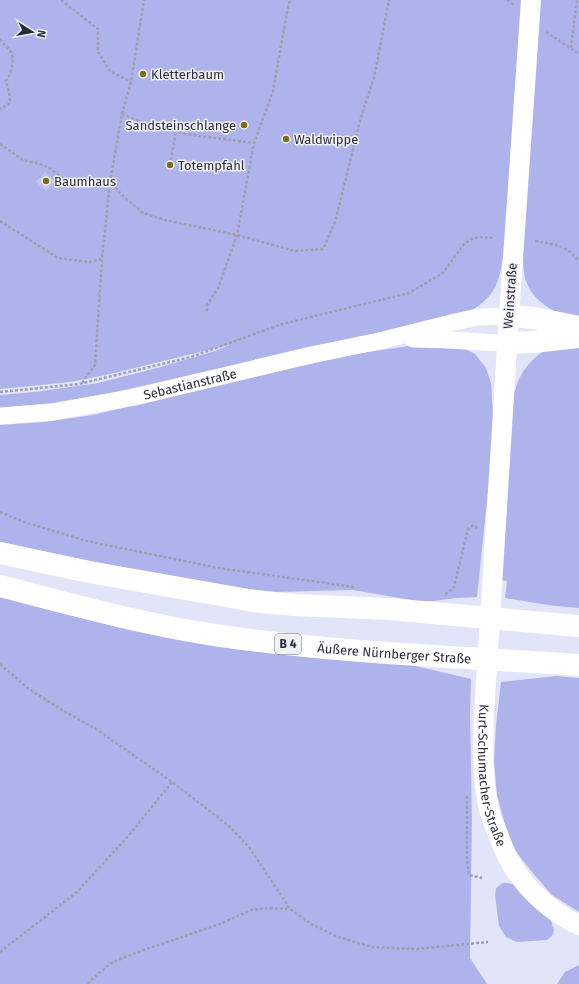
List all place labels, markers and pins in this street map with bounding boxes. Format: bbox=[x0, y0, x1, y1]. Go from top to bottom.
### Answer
place label: Kletterbaum bbox=[151, 67, 224, 82]
marker: Kletterbaum bbox=[138, 69, 148, 79]
place label: Sandsteinschlange bbox=[126, 118, 236, 133]
marker: Sandsteinschlange bbox=[239, 120, 249, 130]
place label: Waldwippe bbox=[294, 132, 358, 147]
marker: Waldwippe bbox=[281, 134, 291, 144]
place label: Totempfahl bbox=[178, 158, 245, 173]
marker: Totempfahl bbox=[165, 160, 175, 170]
place label: Baumhaus bbox=[54, 174, 116, 189]
marker: Baumhaus bbox=[41, 176, 51, 186]

